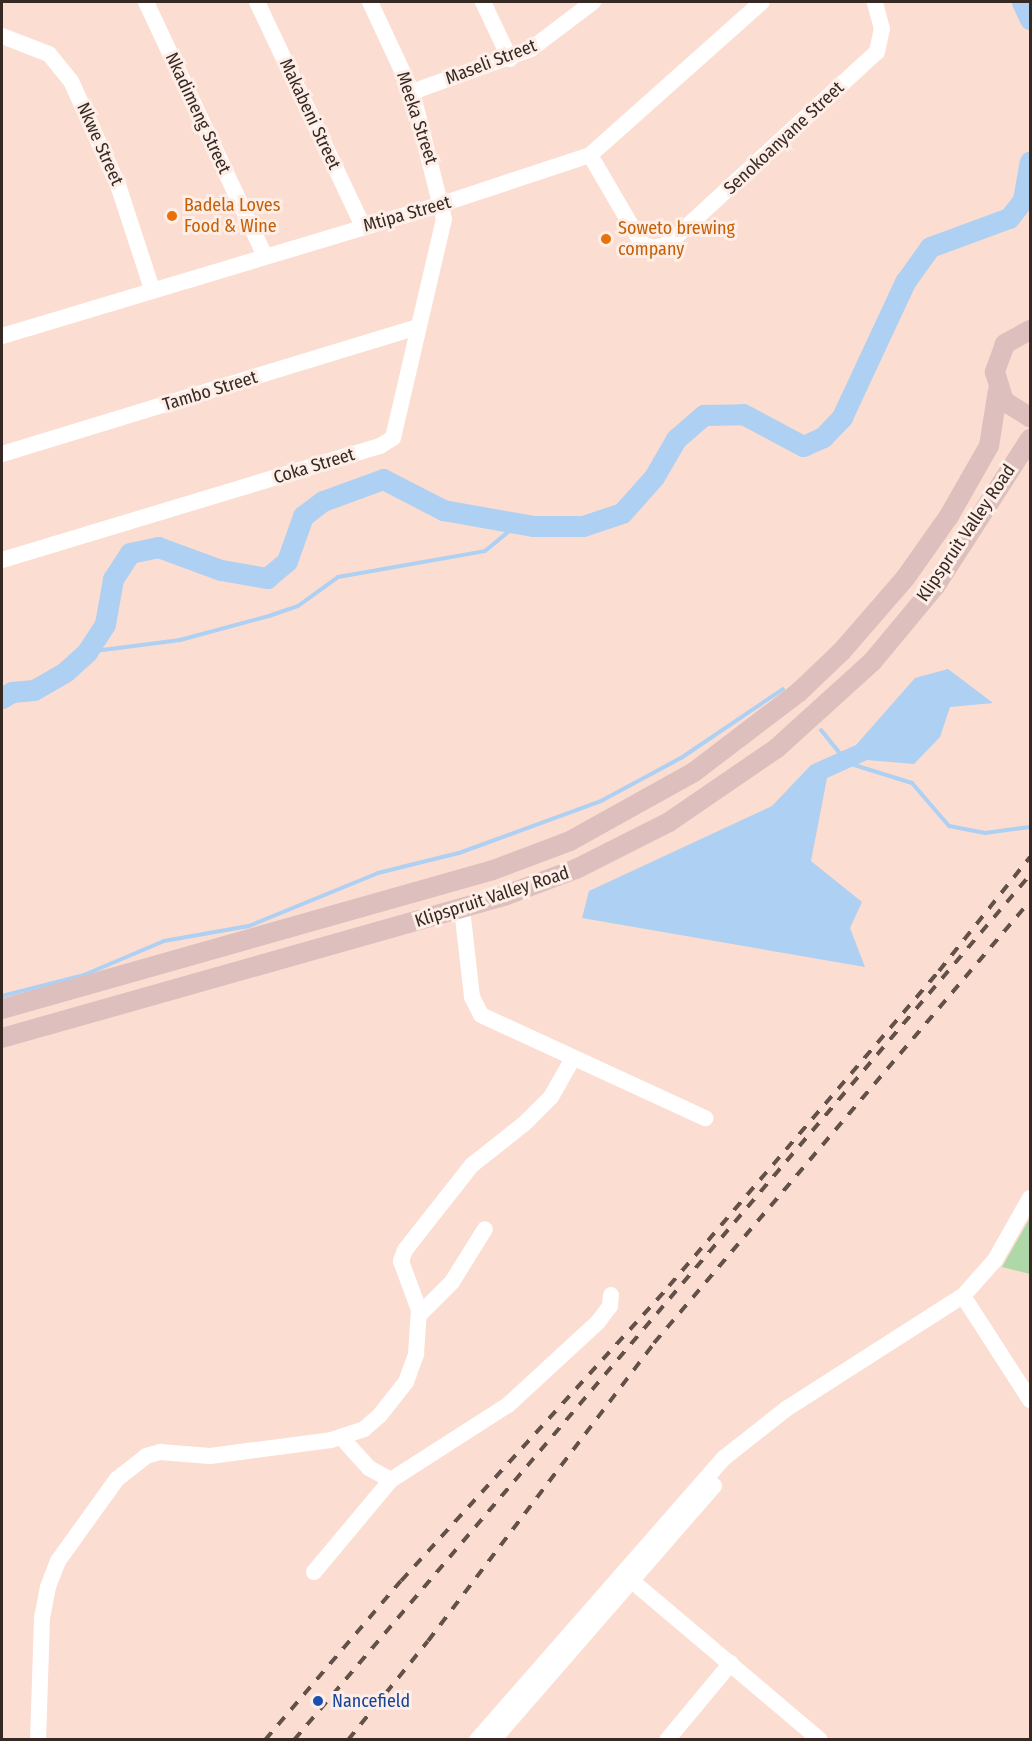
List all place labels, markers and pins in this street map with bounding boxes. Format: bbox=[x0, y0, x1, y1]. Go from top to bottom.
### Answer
place label: Badela Loves Food & Wine bbox=[184, 195, 280, 238]
marker: Badela Loves Food & Wine bbox=[165, 209, 179, 223]
place label: Soweto brewing company bbox=[618, 218, 735, 260]
marker: Soweto brewing company bbox=[599, 232, 613, 246]
place label: Nancefield bbox=[332, 1690, 410, 1712]
marker: Nancefield bbox=[309, 1692, 327, 1710]

